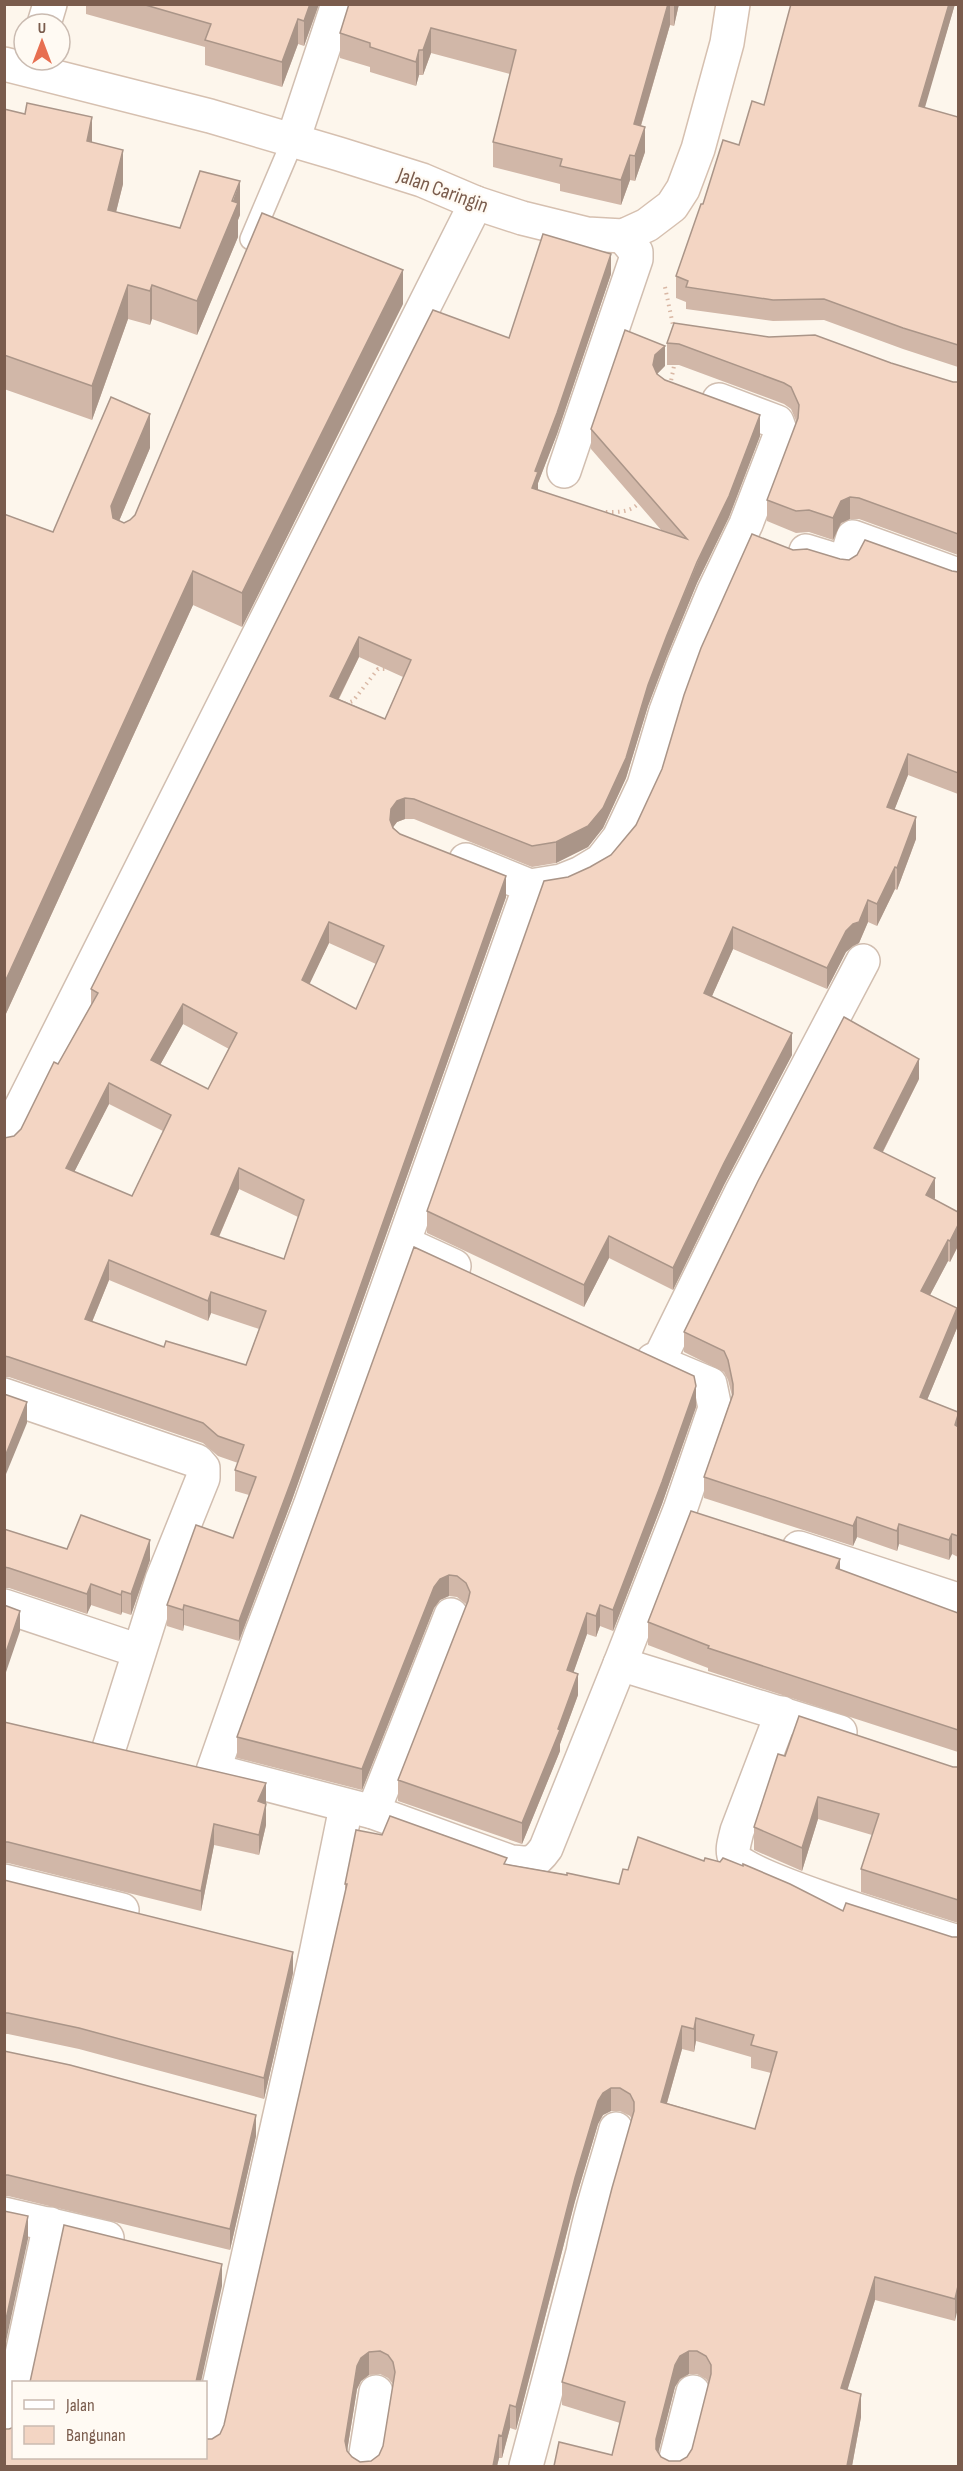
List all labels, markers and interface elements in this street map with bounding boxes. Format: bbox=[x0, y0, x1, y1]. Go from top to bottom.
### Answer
north arrow bbox=[12, 12, 72, 72]
text: U bbox=[38, 19, 46, 38]
street label: Jalan Caringin bbox=[393, 162, 492, 218]
legend bbox=[12, 2381, 207, 2459]
text: Jalan bbox=[65, 2395, 95, 2416]
text: Bangunan bbox=[66, 2425, 126, 2446]

